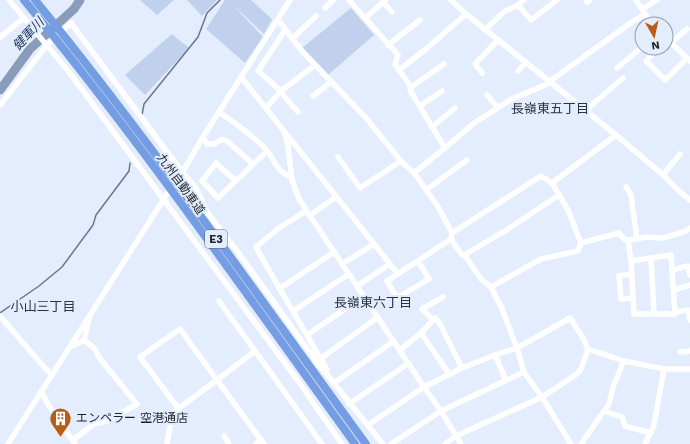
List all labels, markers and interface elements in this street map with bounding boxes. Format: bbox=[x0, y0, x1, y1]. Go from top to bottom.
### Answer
water label: 健軍川 bbox=[9, 13, 48, 53]
north arrow bbox=[634, 16, 674, 56]
text: N bbox=[650, 38, 661, 52]
district label: 長嶺東五丁目 bbox=[511, 101, 589, 116]
street label: 九州自動車道 bbox=[154, 151, 208, 217]
road number: E3 bbox=[205, 230, 227, 248]
district label: 長嶺東六丁目 bbox=[334, 295, 412, 310]
district label: 小山三丁目 bbox=[10, 299, 76, 314]
building icon: エンペラー 空港通店 bbox=[48, 405, 74, 438]
place label: エンペラー 空港通店 bbox=[76, 411, 188, 425]

